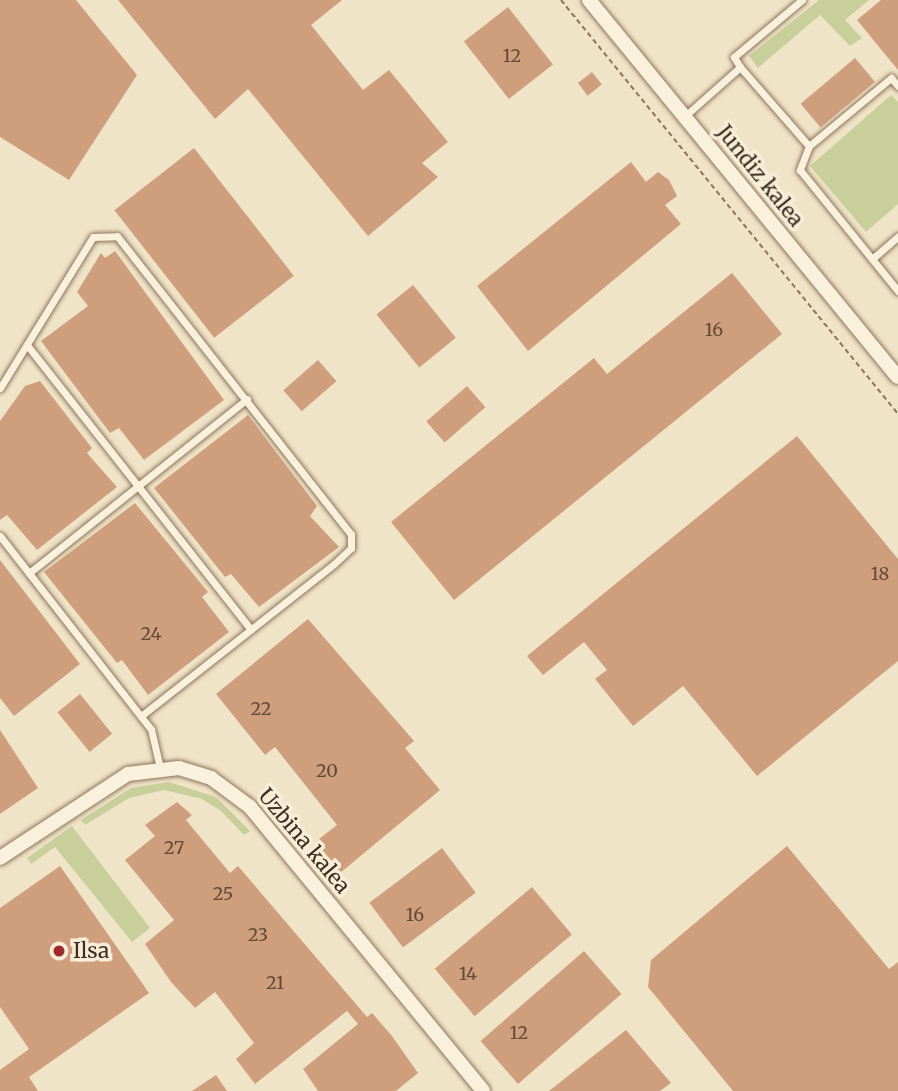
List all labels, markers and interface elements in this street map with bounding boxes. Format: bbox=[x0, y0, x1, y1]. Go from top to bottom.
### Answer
house number: 12 bbox=[503, 45, 521, 67]
street label: Jundiz kalea bbox=[711, 120, 809, 232]
house number: 16 bbox=[705, 319, 723, 341]
house number: 18 bbox=[871, 563, 889, 585]
house number: 24 bbox=[140, 623, 162, 645]
house number: 22 bbox=[250, 698, 272, 720]
house number: 20 bbox=[316, 760, 338, 782]
street label: Uzbina kalea bbox=[253, 783, 355, 899]
house number: 27 bbox=[164, 837, 184, 859]
house number: 25 bbox=[213, 883, 233, 905]
house number: 16 bbox=[406, 904, 424, 926]
house number: 23 bbox=[248, 924, 268, 946]
place label: Ilsa bbox=[73, 938, 109, 964]
marker: Ilsa bbox=[51, 943, 67, 959]
house number: 14 bbox=[459, 963, 477, 985]
house number: 21 bbox=[266, 972, 284, 994]
house number: 12 bbox=[510, 1022, 528, 1044]

